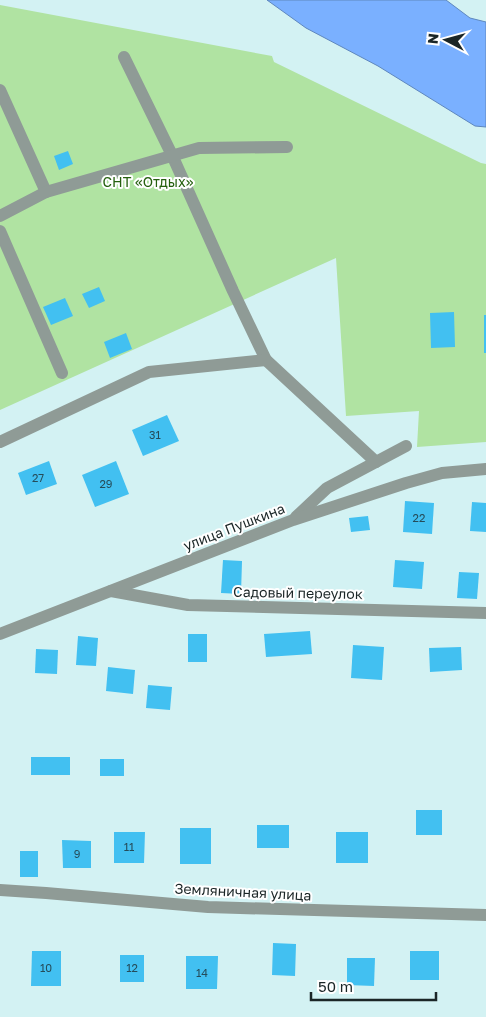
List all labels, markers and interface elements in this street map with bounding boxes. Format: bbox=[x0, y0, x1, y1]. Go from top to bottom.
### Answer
north arrow bbox=[421, 15, 471, 65]
text: N bbox=[424, 32, 442, 45]
park label: СНТ «Отдых» bbox=[103, 173, 194, 190]
house number: 31 bbox=[149, 428, 161, 441]
house number: 27 bbox=[32, 471, 44, 484]
house number: 29 bbox=[99, 477, 113, 490]
street label: улица Пушкина bbox=[181, 499, 287, 554]
house number: 22 bbox=[413, 511, 425, 524]
street label: Садовый переулок bbox=[233, 583, 363, 602]
house number: 11 bbox=[124, 840, 134, 853]
house number: 9 bbox=[74, 847, 80, 860]
street label: Земляничная улица bbox=[174, 879, 312, 904]
house number: 10 bbox=[40, 961, 52, 974]
house number: 12 bbox=[126, 961, 138, 974]
house number: 14 bbox=[196, 966, 208, 979]
scale bar bbox=[311, 970, 436, 1002]
text: 50 m bbox=[318, 977, 353, 995]

